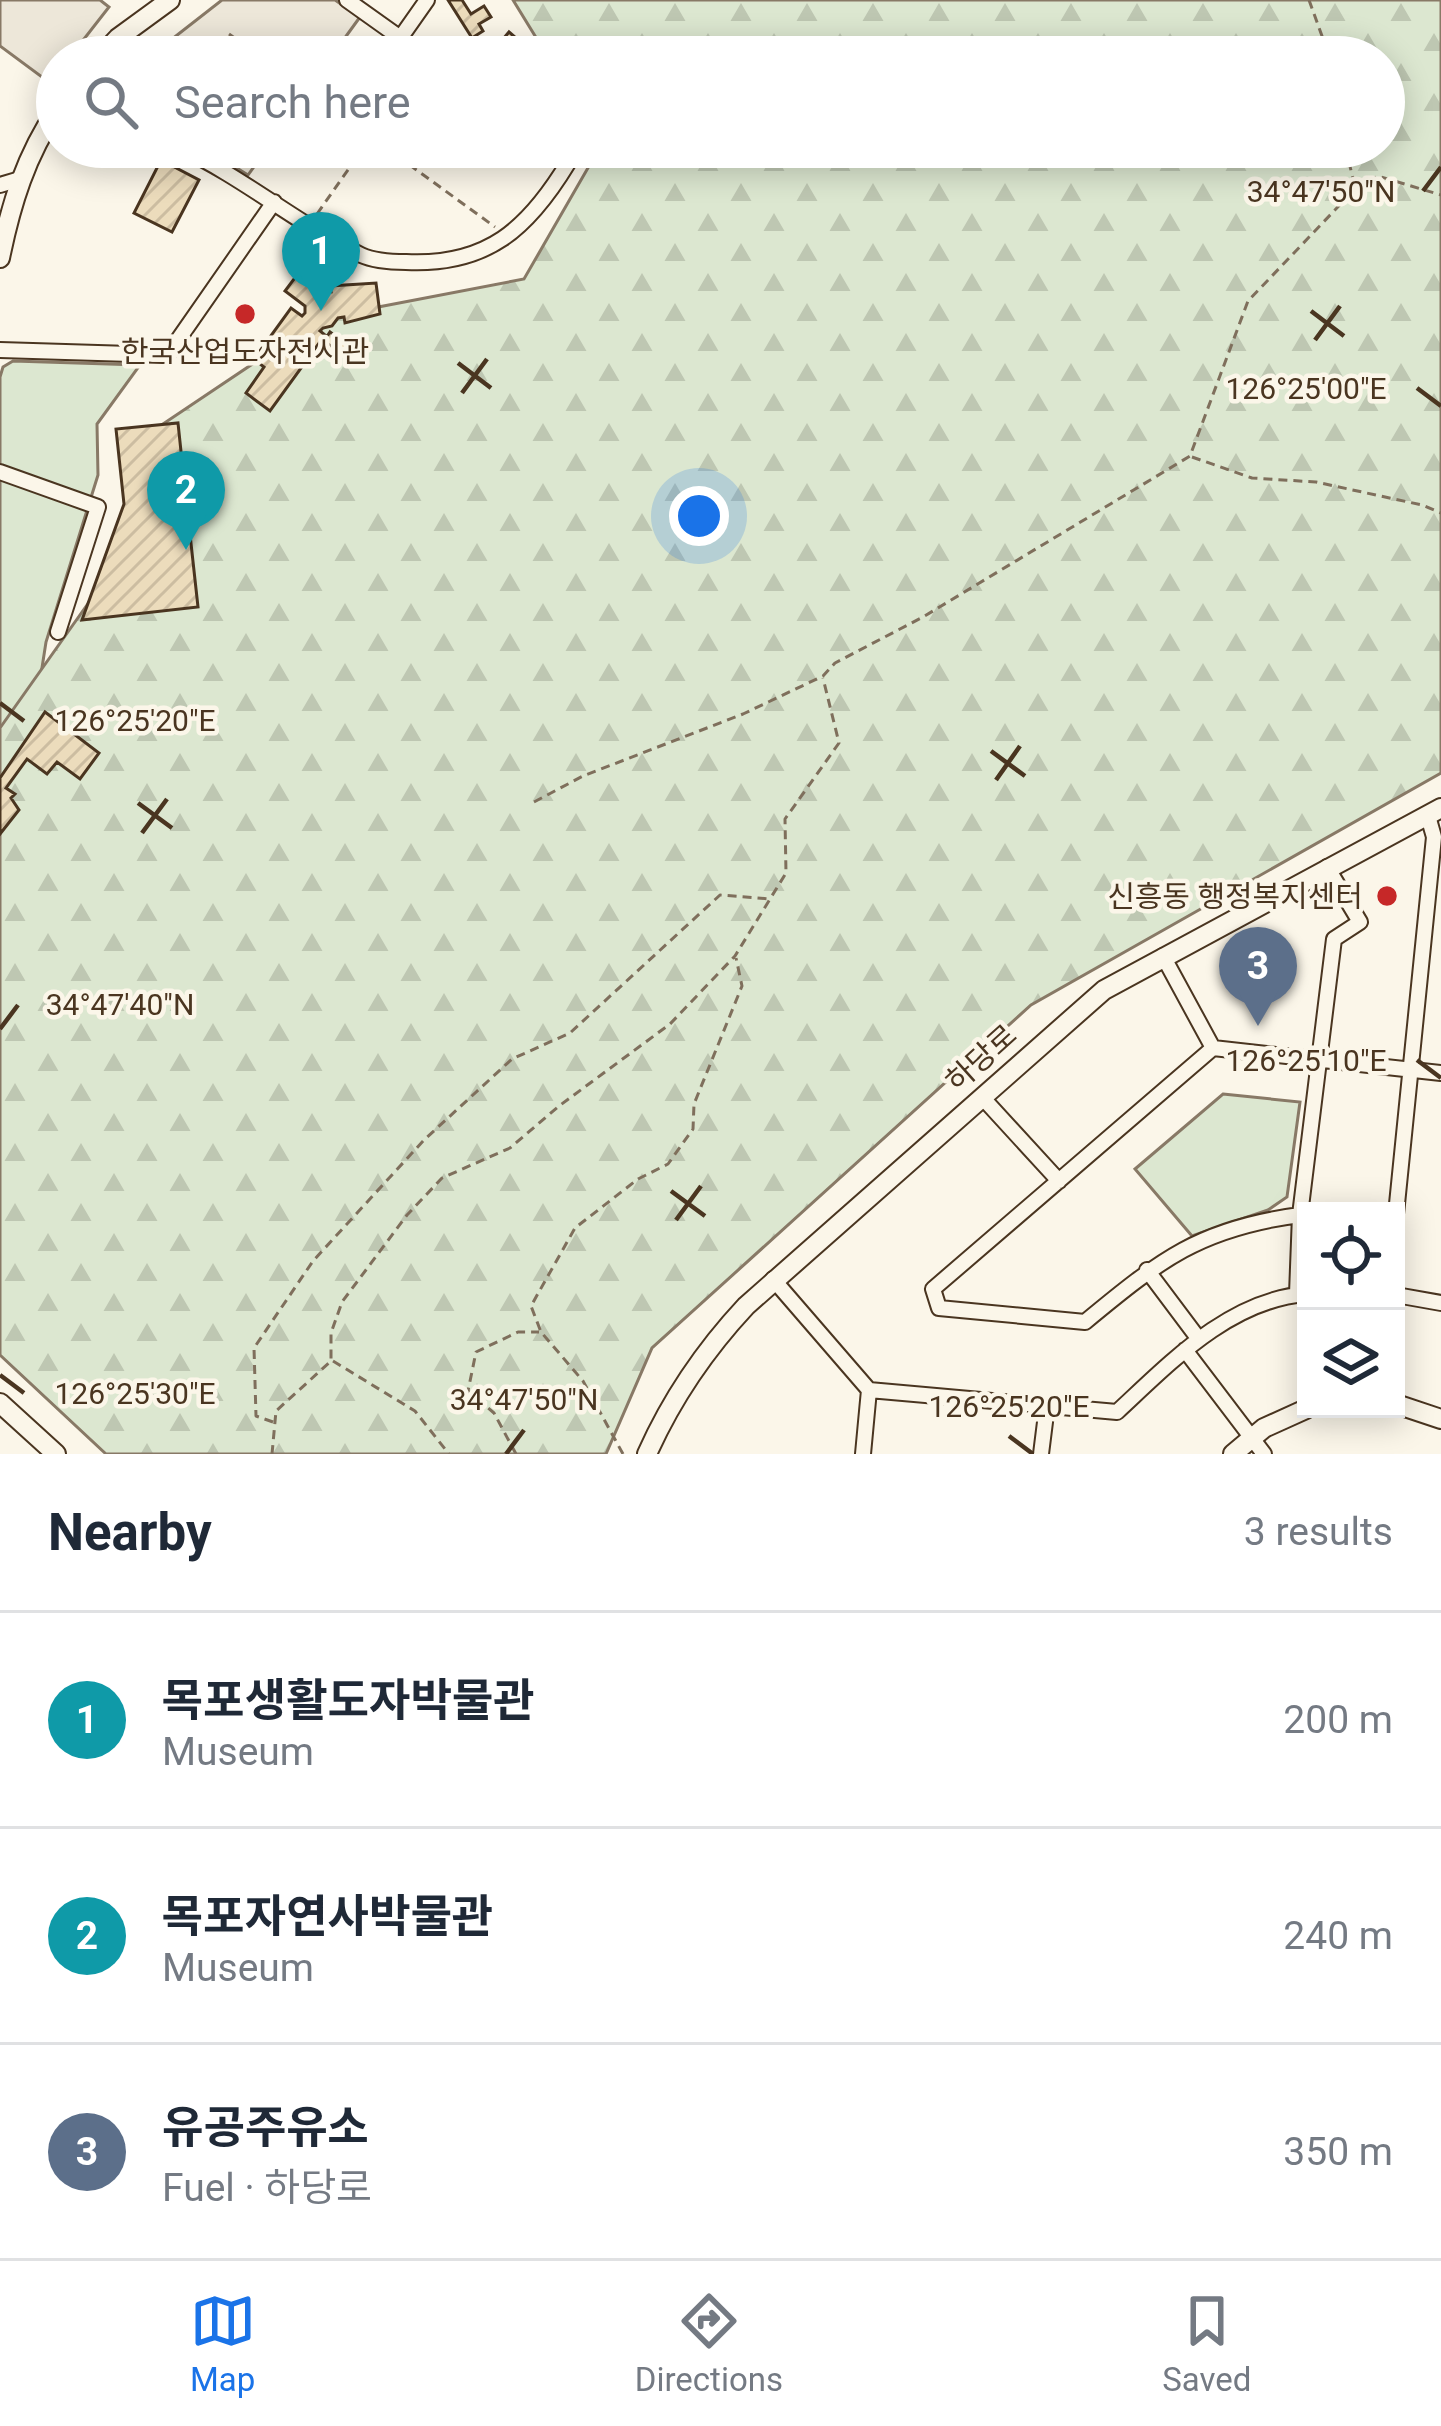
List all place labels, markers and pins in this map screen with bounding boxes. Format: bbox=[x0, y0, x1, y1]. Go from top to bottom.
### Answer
pin: 1 bbox=[282, 212, 360, 311]
marker: 한국산업도자전시관 bbox=[232, 301, 258, 327]
place label: 한국산업도자전시관 bbox=[121, 334, 369, 369]
pin: 2 bbox=[147, 451, 225, 550]
place label: 신흥동 행정복지센터 bbox=[1107, 879, 1363, 914]
marker: 신흥동 행정복지센터 bbox=[1374, 883, 1400, 909]
pin: 3 bbox=[1219, 927, 1297, 1026]

